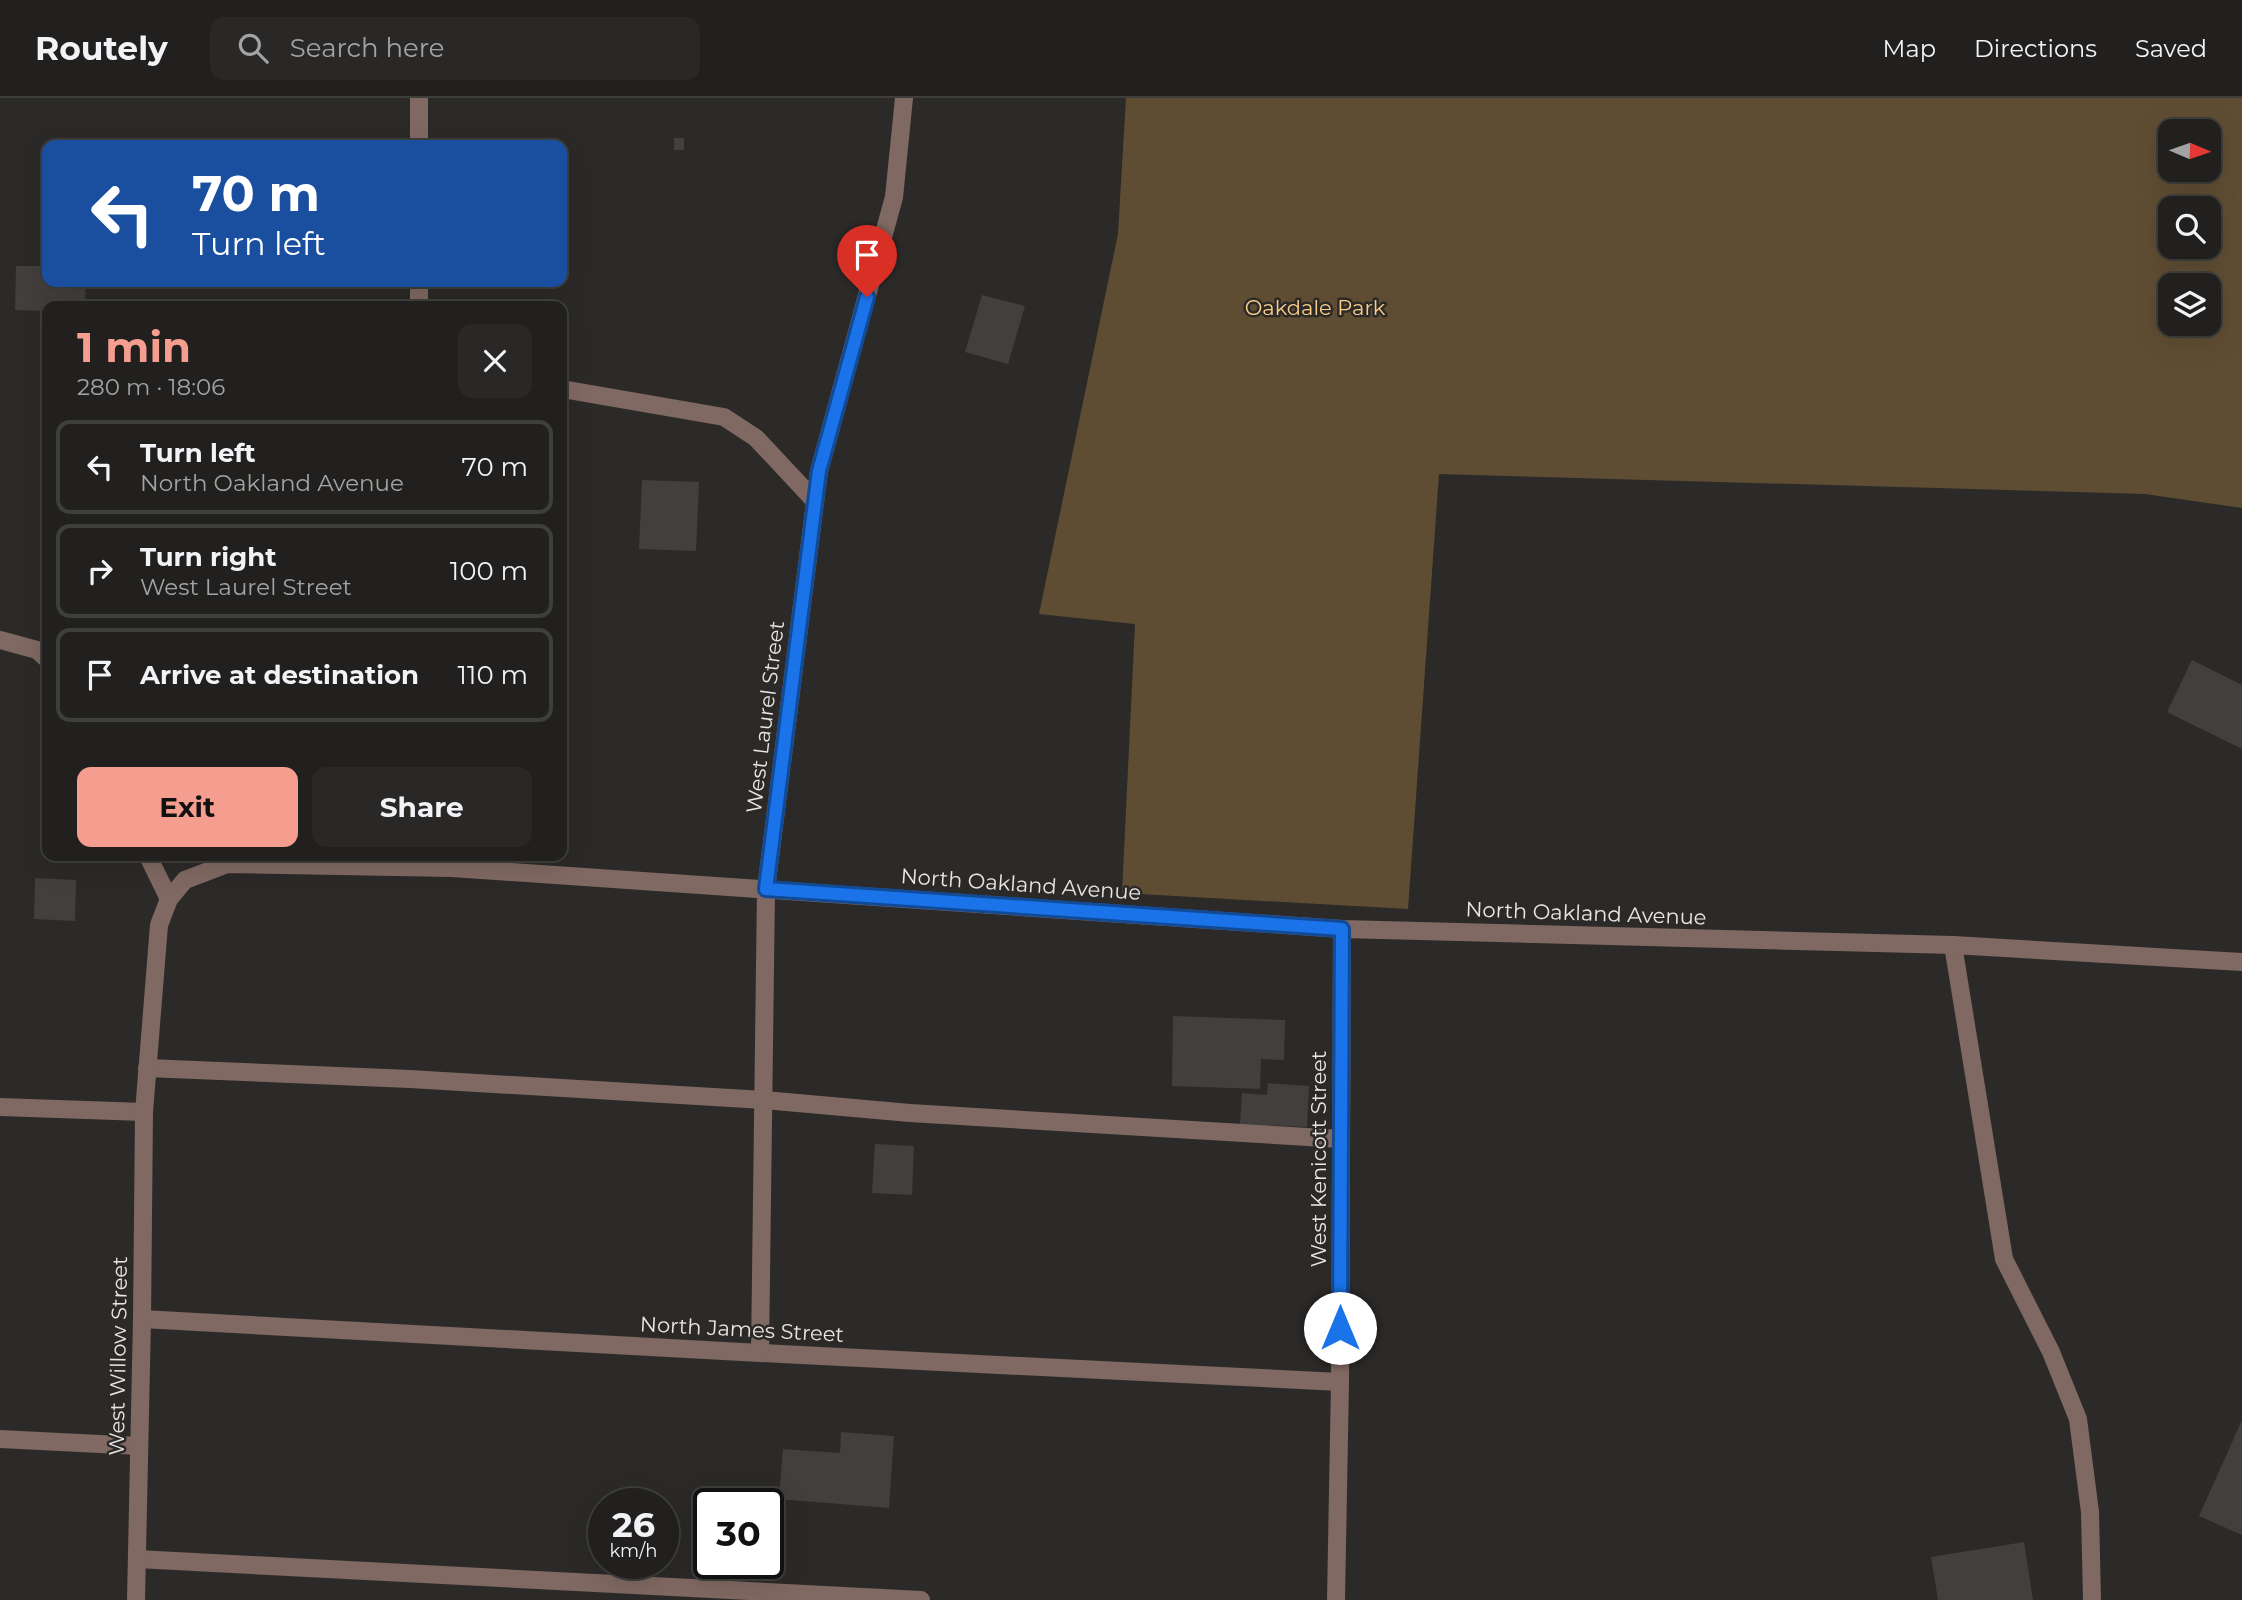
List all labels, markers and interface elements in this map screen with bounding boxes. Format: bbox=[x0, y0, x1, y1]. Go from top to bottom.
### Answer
search box bbox=[210, 17, 700, 80]
text: Routely bbox=[35, 28, 168, 68]
icon: search bbox=[234, 29, 272, 67]
text: Search here bbox=[290, 32, 445, 64]
text: Map bbox=[1883, 34, 1936, 63]
text: Directions bbox=[1974, 34, 2097, 63]
text: Saved bbox=[2135, 34, 2207, 63]
north arrow bbox=[2158, 119, 2221, 182]
map controls bbox=[2158, 119, 2221, 336]
text: 70 m bbox=[192, 164, 320, 223]
icon: left bbox=[77, 168, 168, 259]
button: search bbox=[2158, 196, 2221, 259]
text: Turn left bbox=[192, 224, 326, 263]
pin bbox=[837, 225, 897, 297]
icon: arrive bbox=[848, 236, 886, 274]
button: layers bbox=[2158, 273, 2221, 336]
park label: Oakdale Park bbox=[1245, 295, 1386, 320]
text: 1 min bbox=[77, 321, 191, 373]
button: close bbox=[458, 324, 532, 398]
text: 280 m · 18:06 bbox=[77, 373, 225, 401]
text: Turn left bbox=[140, 437, 256, 469]
icon: left bbox=[81, 448, 119, 486]
text: 70 m bbox=[462, 451, 528, 483]
text: North Oakland Avenue bbox=[140, 469, 404, 497]
text: Turn right bbox=[140, 541, 276, 573]
icon: right bbox=[81, 552, 119, 590]
text: 100 m bbox=[450, 555, 528, 587]
text: West Laurel Street bbox=[140, 573, 352, 601]
street label: West Laurel Street bbox=[741, 619, 789, 815]
icon: arrive bbox=[81, 656, 119, 694]
text: Arrive at destination bbox=[140, 659, 419, 691]
text: 110 m bbox=[458, 659, 528, 691]
button: Exit bbox=[77, 767, 298, 847]
button: Share bbox=[312, 767, 532, 847]
street label: North Oakland Avenue bbox=[900, 863, 1142, 905]
street label: North Oakland Avenue bbox=[1465, 896, 1707, 930]
street label: West Kenicott Street bbox=[1306, 1051, 1331, 1267]
street label: West Willow Street bbox=[104, 1256, 132, 1456]
position arrow bbox=[1303, 1291, 1377, 1365]
street label: North James Street bbox=[639, 1311, 845, 1347]
speed limit sign: 30 bbox=[693, 1488, 784, 1579]
text: 26 bbox=[612, 1503, 655, 1546]
text: km/h bbox=[609, 1540, 658, 1562]

